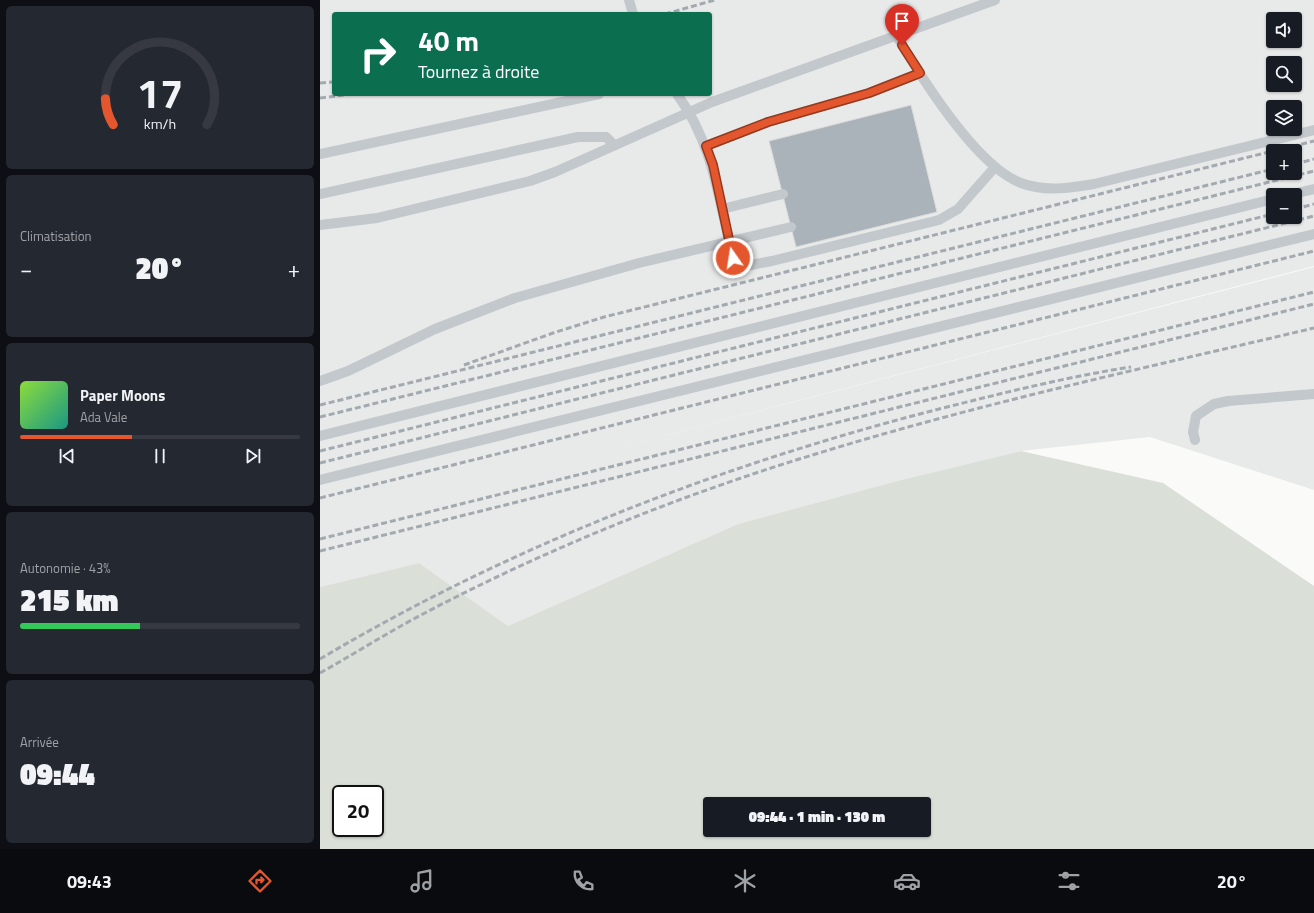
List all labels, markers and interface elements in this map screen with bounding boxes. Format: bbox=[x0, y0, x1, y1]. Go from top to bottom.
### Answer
pin bbox=[885, 4, 919, 45]
icon: arrive bbox=[891, 10, 913, 32]
map controls bbox=[1266, 12, 1302, 224]
button: sound bbox=[1266, 12, 1302, 48]
text: 40 m bbox=[418, 19, 479, 62]
icon: right bbox=[352, 28, 404, 80]
button: search bbox=[1266, 56, 1302, 92]
text: Tournez à droite bbox=[418, 58, 539, 85]
text: 17 bbox=[137, 61, 183, 124]
button: layers bbox=[1266, 100, 1302, 136]
text: km/h bbox=[144, 113, 176, 135]
button: + bbox=[1266, 144, 1302, 180]
button: − bbox=[1266, 188, 1302, 224]
text: Climatisation bbox=[20, 226, 92, 246]
position arrow bbox=[712, 237, 754, 279]
text: 20° bbox=[135, 245, 185, 291]
text: − bbox=[20, 252, 32, 286]
text: + bbox=[288, 252, 300, 286]
text: Paper Moons bbox=[80, 384, 165, 407]
text: Ada Vale bbox=[80, 407, 127, 427]
icon: previous bbox=[56, 445, 78, 467]
icon: pause bbox=[149, 445, 171, 467]
icon: next bbox=[242, 445, 264, 467]
text: Autonomie · 43% bbox=[20, 558, 111, 578]
text: 215 km bbox=[20, 577, 118, 623]
text: Arrivée bbox=[20, 732, 59, 752]
text: 09:44 bbox=[20, 751, 95, 797]
speed limit sign: 20 bbox=[332, 785, 384, 837]
text: 09:44 · 1 min · 130 m bbox=[749, 805, 885, 828]
icon: directions bbox=[246, 867, 274, 895]
icon: music bbox=[408, 867, 436, 895]
icon: phone bbox=[569, 867, 597, 895]
icon: climate bbox=[731, 867, 759, 895]
icon: car bbox=[893, 867, 921, 895]
icon: filters bbox=[1055, 867, 1083, 895]
text: 09:43 bbox=[67, 868, 112, 895]
text: 20° bbox=[1217, 868, 1247, 895]

